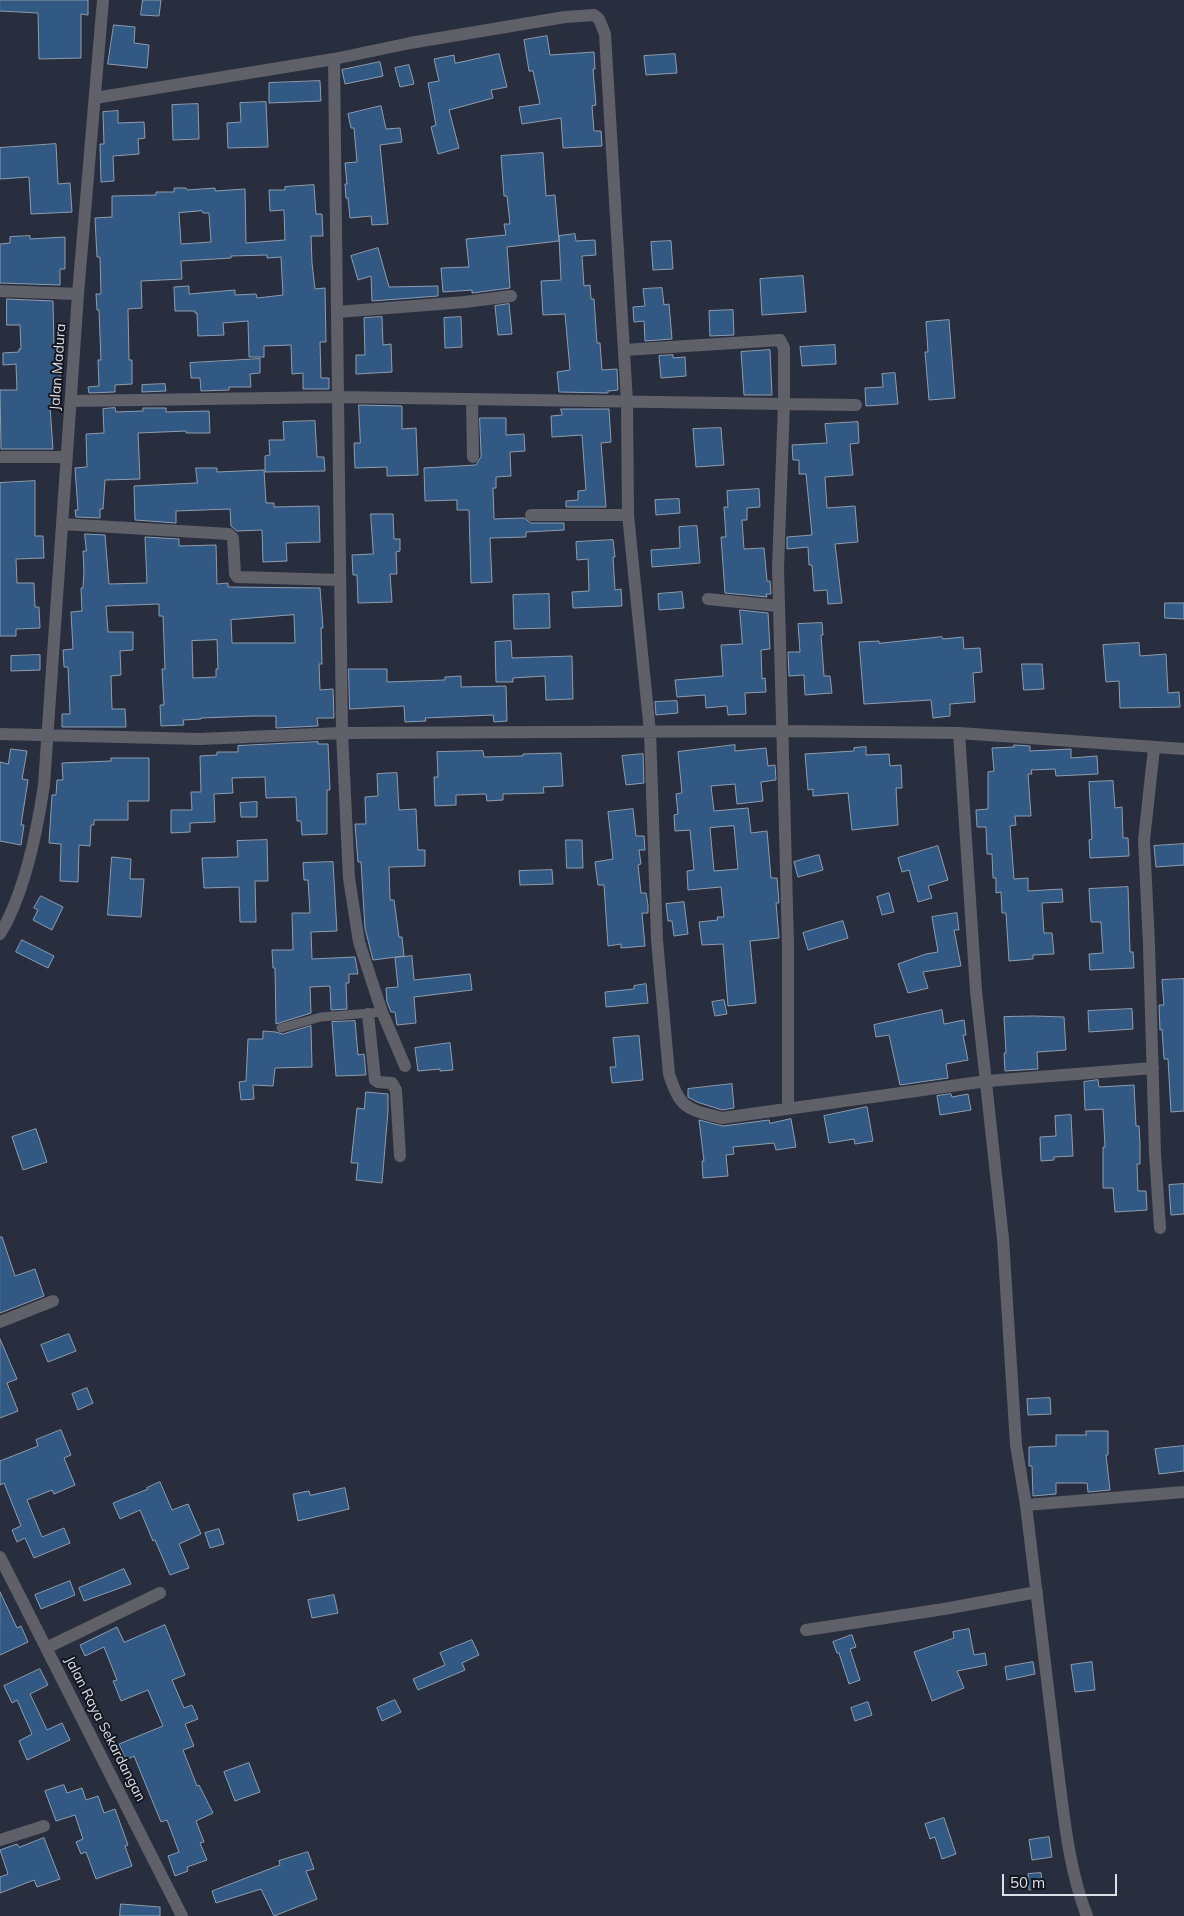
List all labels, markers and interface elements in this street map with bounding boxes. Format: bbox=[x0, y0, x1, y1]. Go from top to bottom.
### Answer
street label: Jalan Madura bbox=[47, 323, 69, 411]
street label: Jalan Raya Sekardangan bbox=[61, 1654, 149, 1804]
scale bar bbox=[1004, 1864, 1119, 1896]
text: 50 m bbox=[1010, 1873, 1045, 1892]

